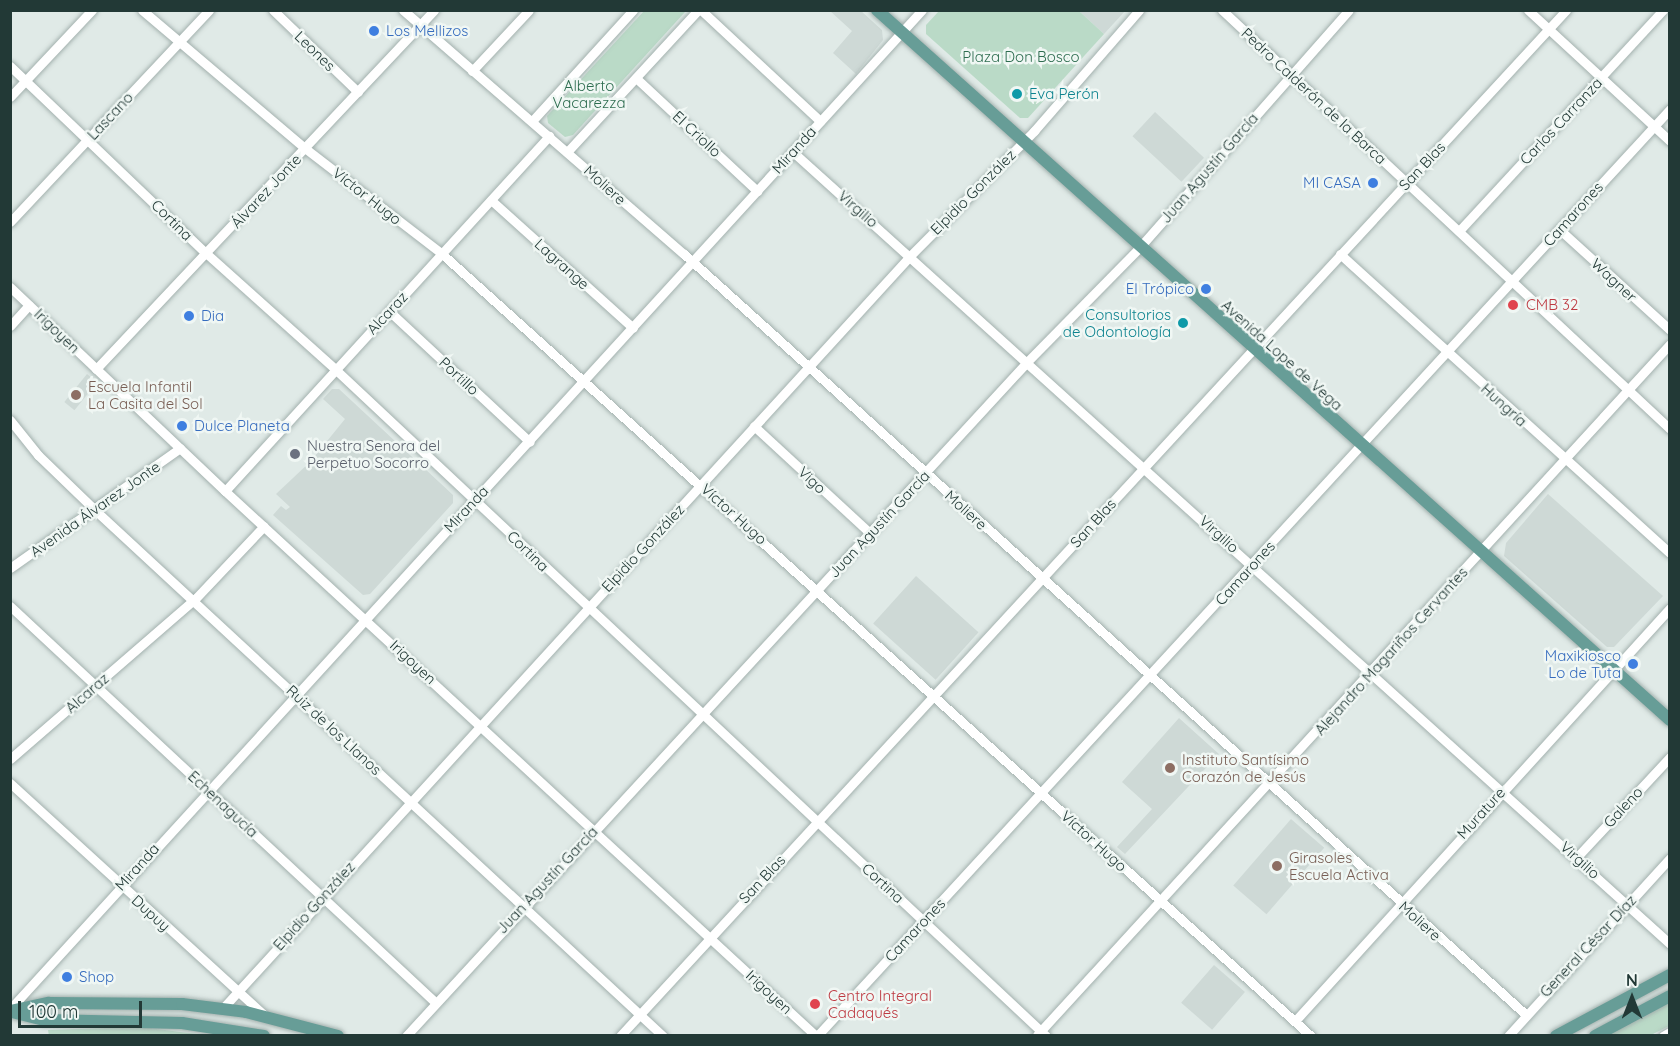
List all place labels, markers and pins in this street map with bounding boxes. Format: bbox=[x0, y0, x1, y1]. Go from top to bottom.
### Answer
place label: Los Mellizos bbox=[386, 22, 468, 40]
marker: Los Mellizos bbox=[367, 24, 381, 38]
place label: Eva Perón bbox=[1029, 85, 1099, 103]
marker: Eva Perón bbox=[1010, 87, 1024, 101]
place label: MI CASA bbox=[1303, 174, 1361, 192]
marker: MI CASA bbox=[1366, 176, 1380, 190]
place label: El Trópico bbox=[1126, 280, 1194, 298]
marker: El Trópico bbox=[1199, 282, 1213, 296]
marker: CMB 32 bbox=[1504, 296, 1522, 314]
place label: CMB 32 bbox=[1526, 296, 1578, 314]
place label: Consultorios de Odontología bbox=[1063, 305, 1171, 340]
place label: Dia bbox=[201, 307, 224, 325]
marker: Dia bbox=[182, 309, 196, 323]
marker: Consultorios de Odontología bbox=[1176, 316, 1190, 330]
place label: Escuela Infantil La Casita del Sol bbox=[88, 377, 203, 412]
marker: Escuela Infantil La Casita del Sol bbox=[69, 388, 83, 402]
place label: Dulce Planeta bbox=[194, 417, 290, 435]
marker: Dulce Planeta bbox=[175, 419, 189, 433]
place label: Nuestra Senora del Perpetuo Socorro bbox=[307, 436, 440, 471]
marker: Nuestra Senora del Perpetuo Socorro bbox=[288, 447, 302, 461]
place label: Maxikiosco Lo de Tuta bbox=[1545, 646, 1621, 681]
marker: Maxikiosco Lo de Tuta bbox=[1626, 657, 1640, 671]
place label: Instituto Santísimo Corazón de Jesús bbox=[1182, 750, 1309, 785]
marker: Instituto Santísimo Corazón de Jesús bbox=[1163, 761, 1177, 775]
place label: Girasoles Escuela Activa bbox=[1289, 848, 1389, 883]
marker: Girasoles Escuela Activa bbox=[1270, 859, 1284, 873]
place label: Shop bbox=[79, 968, 114, 986]
marker: Shop bbox=[60, 970, 74, 984]
place label: Centro Integral Cadaqués bbox=[828, 986, 932, 1021]
marker: Centro Integral Cadaqués bbox=[806, 995, 824, 1013]

